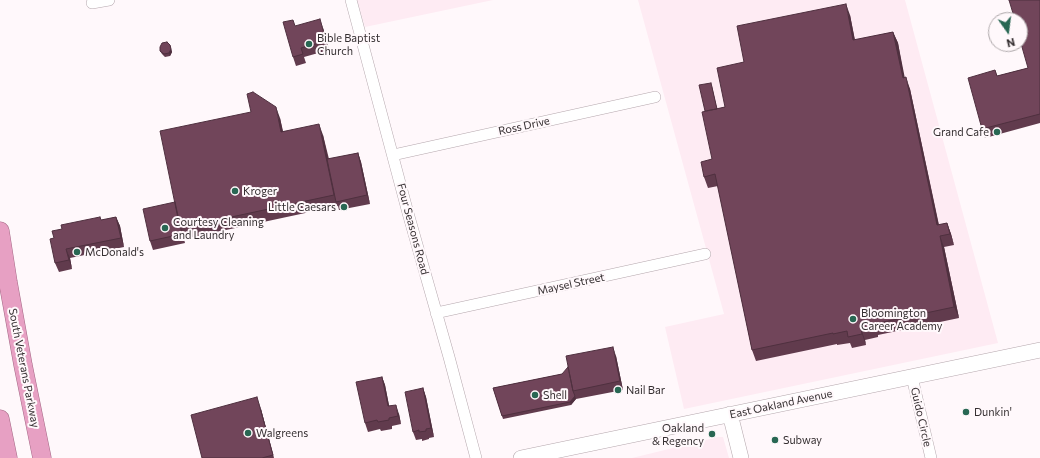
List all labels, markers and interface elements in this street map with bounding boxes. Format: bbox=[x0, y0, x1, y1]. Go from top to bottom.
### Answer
north arrow bbox=[988, 12, 1028, 52]
place label: Bible Baptist Church bbox=[317, 31, 380, 57]
text: N bbox=[1005, 36, 1016, 50]
marker: Bible Baptist Church bbox=[304, 39, 314, 49]
street label: Ross Drive bbox=[497, 114, 551, 138]
place label: Grand Cafe bbox=[933, 125, 989, 139]
marker: Grand Cafe bbox=[992, 127, 1002, 137]
street label: Four Seasons Road bbox=[394, 182, 432, 276]
place label: Kroger bbox=[243, 184, 277, 198]
marker: Kroger bbox=[230, 186, 240, 196]
place label: Little Caesars bbox=[268, 200, 336, 214]
marker: Little Caesars bbox=[339, 202, 349, 212]
place label: Courtesy Cleaning and Laundry bbox=[173, 215, 264, 241]
marker: Courtesy Cleaning and Laundry bbox=[160, 223, 170, 233]
place label: McDonald's bbox=[85, 245, 144, 259]
marker: McDonald's bbox=[72, 247, 82, 257]
street label: Maysel Street bbox=[536, 270, 606, 298]
place label: Bloomington Career Academy bbox=[861, 306, 942, 332]
street label: South Veterans Parkway bbox=[6, 307, 42, 429]
marker: Bloomington Career Academy bbox=[848, 314, 858, 324]
place label: Nail Bar bbox=[626, 383, 665, 397]
marker: Nail Bar bbox=[613, 385, 623, 395]
street label: Guido Circle bbox=[908, 386, 934, 448]
street label: East Oakland Avenue bbox=[728, 387, 834, 421]
place label: Shell bbox=[543, 388, 567, 402]
marker: Shell bbox=[530, 390, 540, 400]
place label: Dunkin' bbox=[974, 405, 1012, 419]
marker: Dunkin' bbox=[961, 407, 971, 417]
place label: Oakland & Regency bbox=[652, 421, 704, 447]
place label: Walgreens bbox=[256, 426, 308, 440]
marker: Walgreens bbox=[243, 428, 253, 438]
marker: Oakland & Regency bbox=[707, 429, 717, 439]
place label: Subway bbox=[783, 433, 822, 447]
marker: Subway bbox=[770, 435, 780, 445]

